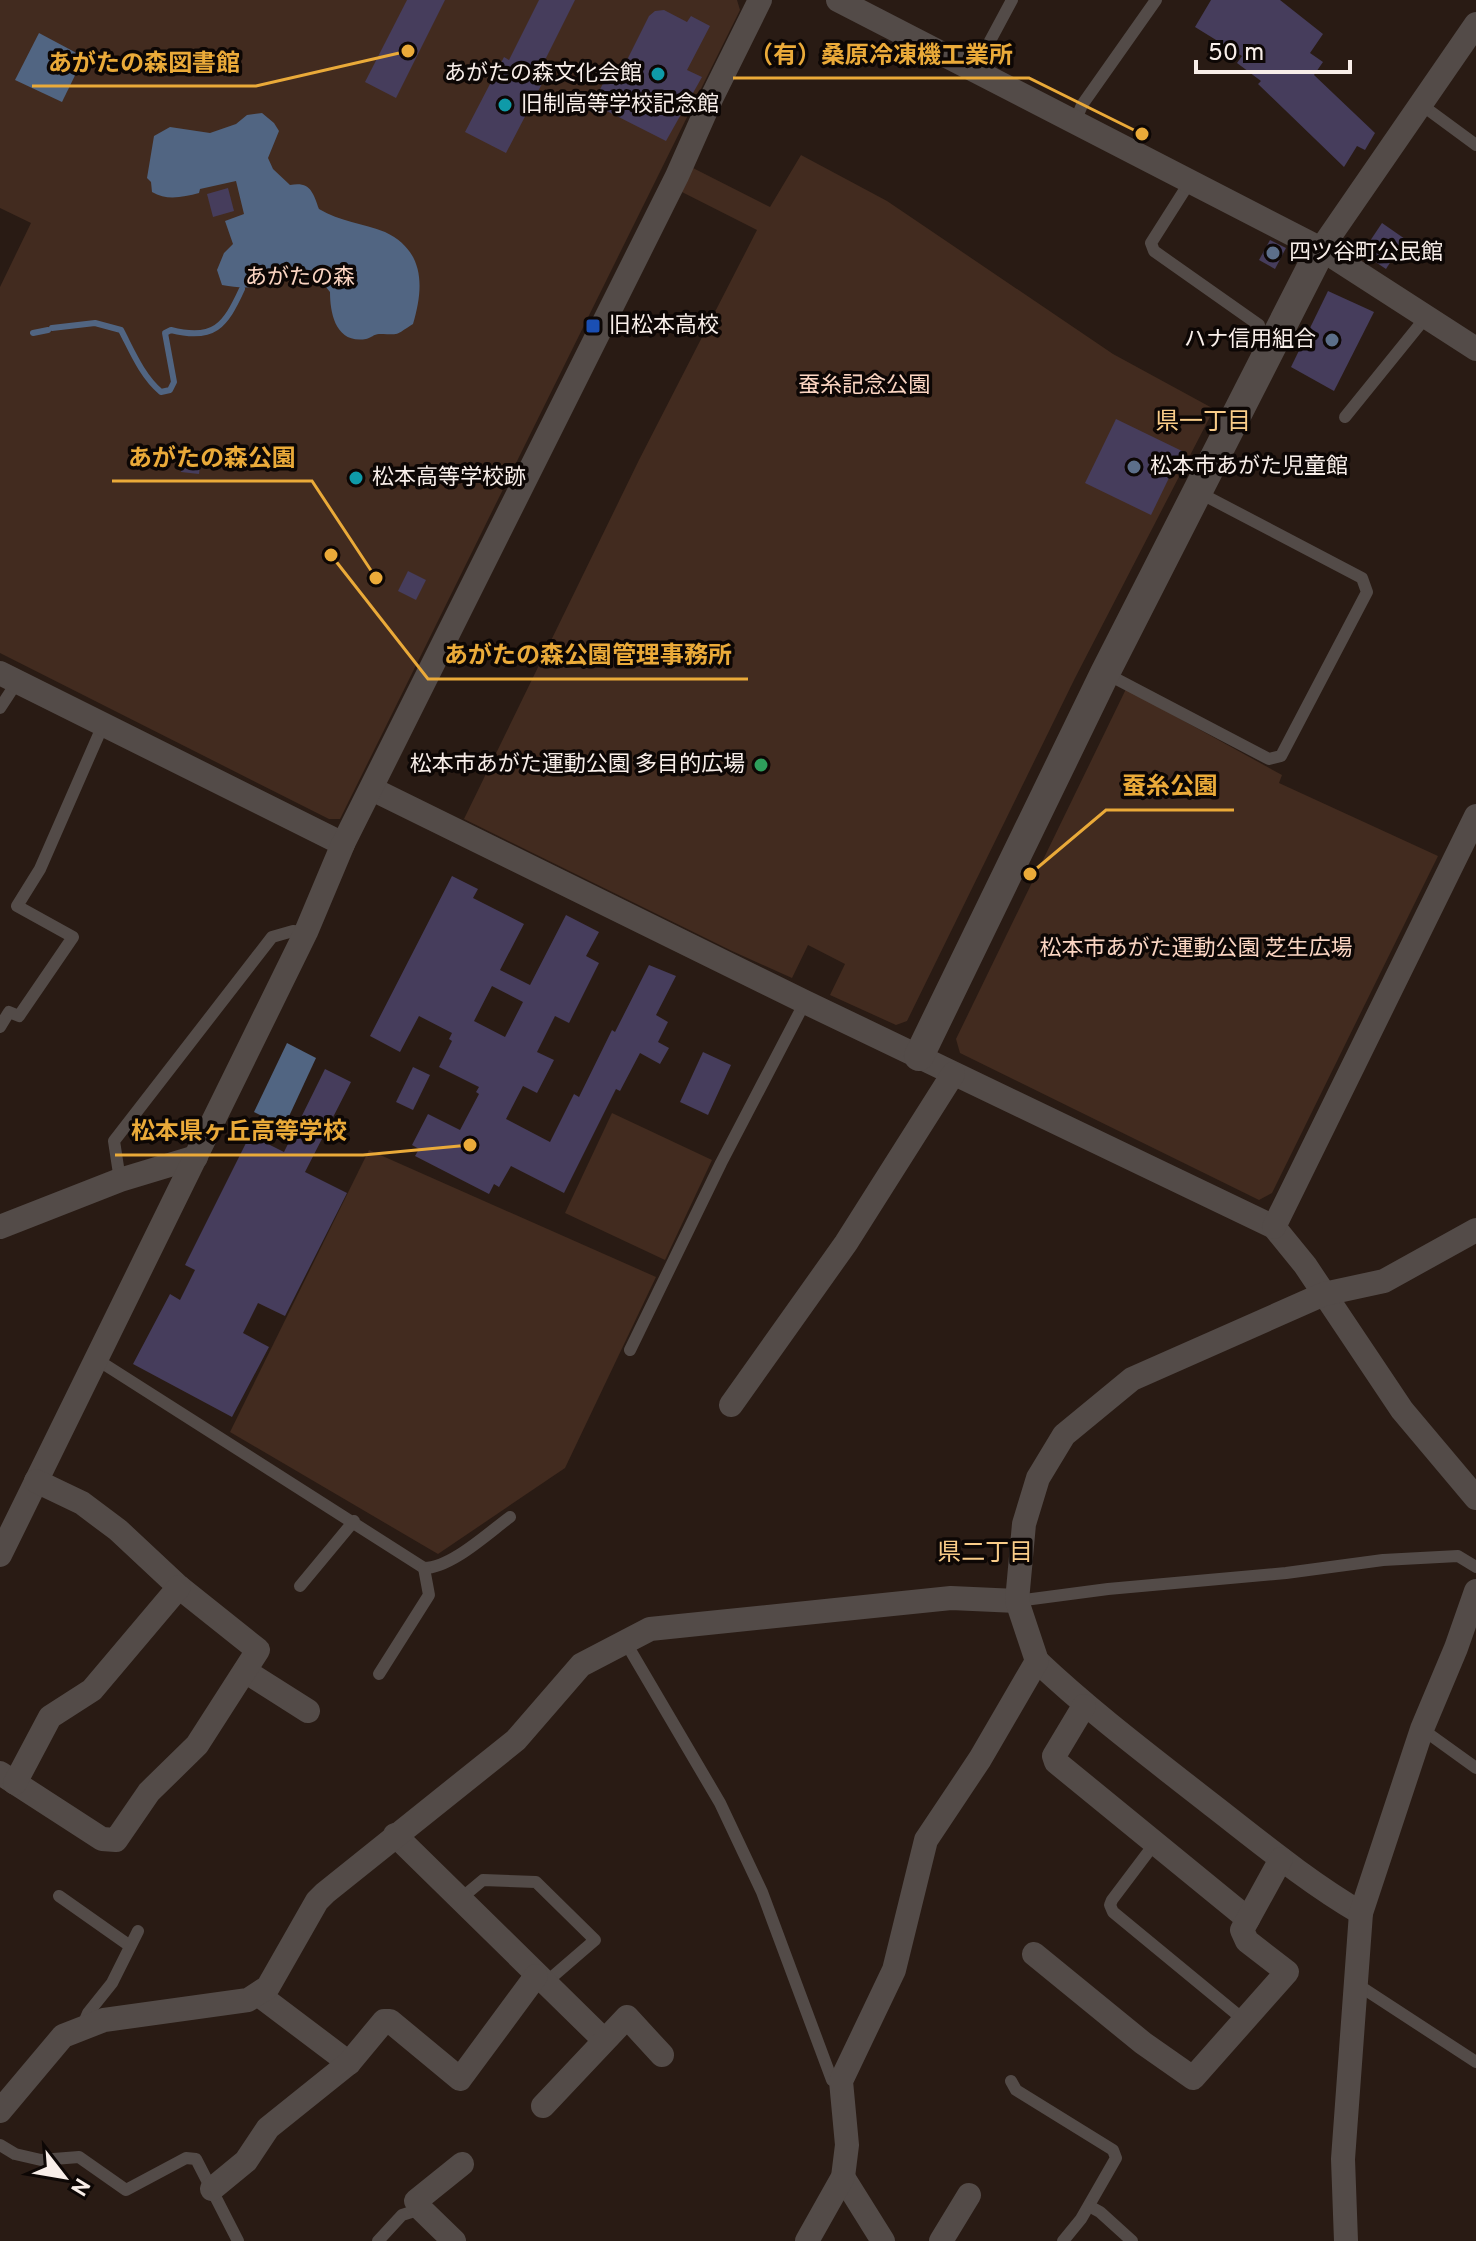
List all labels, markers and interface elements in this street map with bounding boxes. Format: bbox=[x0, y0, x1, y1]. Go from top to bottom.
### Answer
scale bar bbox=[1196, 24, 1350, 74]
callout: （有）桑原冷凍機工業所 bbox=[733, 30, 1029, 78]
callout: あがたの森図書館 bbox=[32, 38, 256, 86]
text: 50 m bbox=[1208, 39, 1264, 69]
text: （有）桑原冷凍機工業所 bbox=[749, 42, 1013, 72]
text: あがたの森図書館 bbox=[48, 50, 240, 80]
place label: あがたの森文化会館 bbox=[444, 61, 642, 88]
marker: あがたの森文化会館 bbox=[649, 65, 667, 83]
place label: 旧制高等学校記念館 bbox=[521, 92, 719, 119]
marker: 旧制高等学校記念館 bbox=[496, 96, 514, 114]
place label: 四ツ谷町公民館 bbox=[1289, 240, 1443, 267]
marker: 四ツ谷町公民館 bbox=[1264, 244, 1282, 262]
park label: あがたの森 bbox=[245, 265, 355, 292]
place label: 旧松本高校 bbox=[609, 313, 719, 340]
marker: 旧松本高校 bbox=[584, 317, 602, 335]
place label: ハナ信用組合 bbox=[1184, 327, 1316, 354]
marker: ハナ信用組合 bbox=[1323, 331, 1341, 349]
park label: 蚕糸記念公園 bbox=[798, 373, 930, 400]
district label: 県一丁目 bbox=[1155, 408, 1251, 438]
callout: あがたの森公園 bbox=[112, 433, 312, 481]
text: あがたの森公園 bbox=[128, 445, 296, 475]
place label: 松本市あがた児童館 bbox=[1150, 454, 1348, 481]
marker: 松本市あがた児童館 bbox=[1125, 458, 1143, 476]
place label: 松本高等学校跡 bbox=[372, 465, 526, 492]
marker: 松本高等学校跡 bbox=[347, 469, 365, 487]
callout: あがたの森公園管理事務所 bbox=[428, 631, 748, 679]
text: あがたの森公園管理事務所 bbox=[444, 642, 732, 672]
place label: 松本市あがた運動公園 多目的広場 bbox=[410, 752, 745, 779]
marker: 松本市あがた運動公園 多目的広場 bbox=[752, 756, 770, 774]
callout: 蚕糸公園 bbox=[1106, 762, 1234, 810]
text: 蚕糸公園 bbox=[1122, 773, 1218, 803]
park label: 松本市あがた運動公園 芝生広場 bbox=[1039, 936, 1353, 963]
callout: 松本県ヶ丘高等学校 bbox=[115, 1107, 363, 1155]
text: 松本県ヶ丘高等学校 bbox=[131, 1118, 347, 1148]
district label: 県二丁目 bbox=[937, 1539, 1033, 1569]
north arrow bbox=[24, 2137, 104, 2217]
text: N bbox=[63, 2172, 95, 2200]

